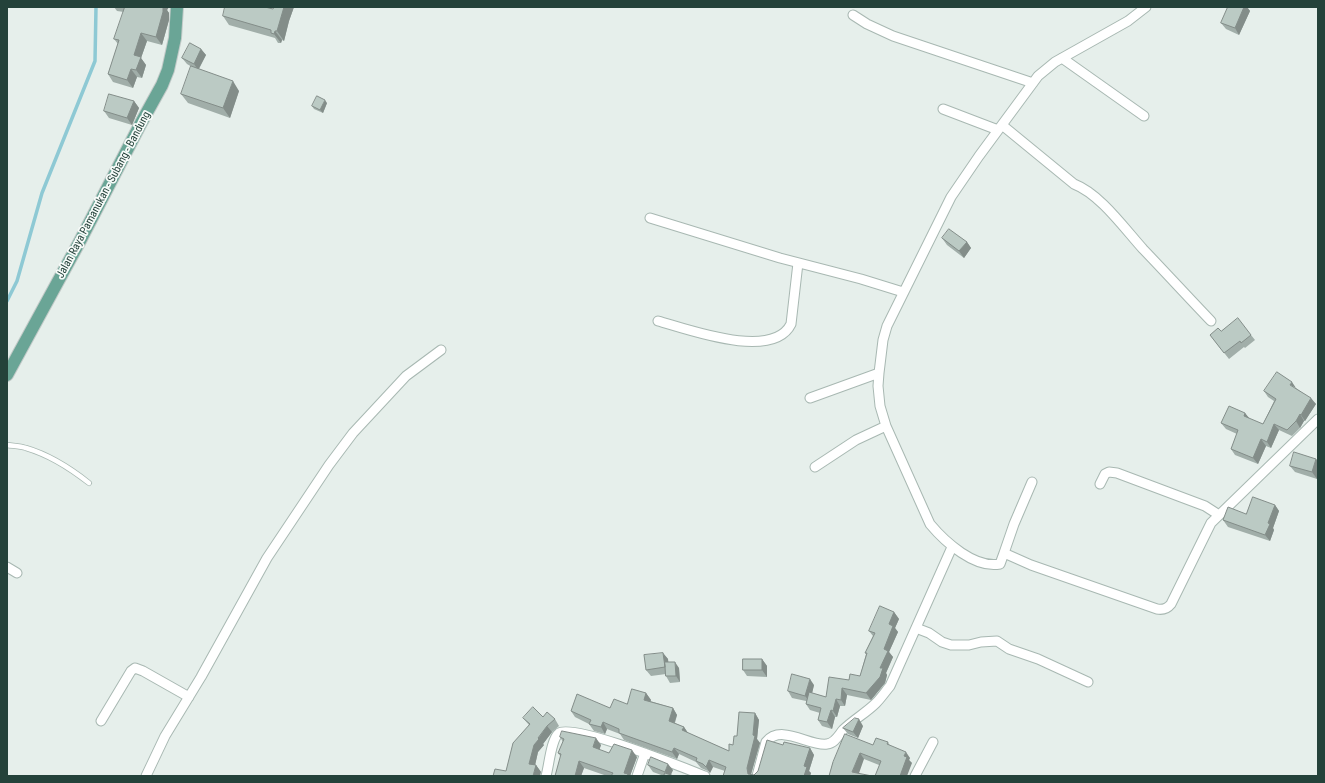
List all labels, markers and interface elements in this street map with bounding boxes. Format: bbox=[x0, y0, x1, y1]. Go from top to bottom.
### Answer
street label: Jalan Raya Pamanukan - Subang - Bandung bbox=[54, 109, 154, 281]

